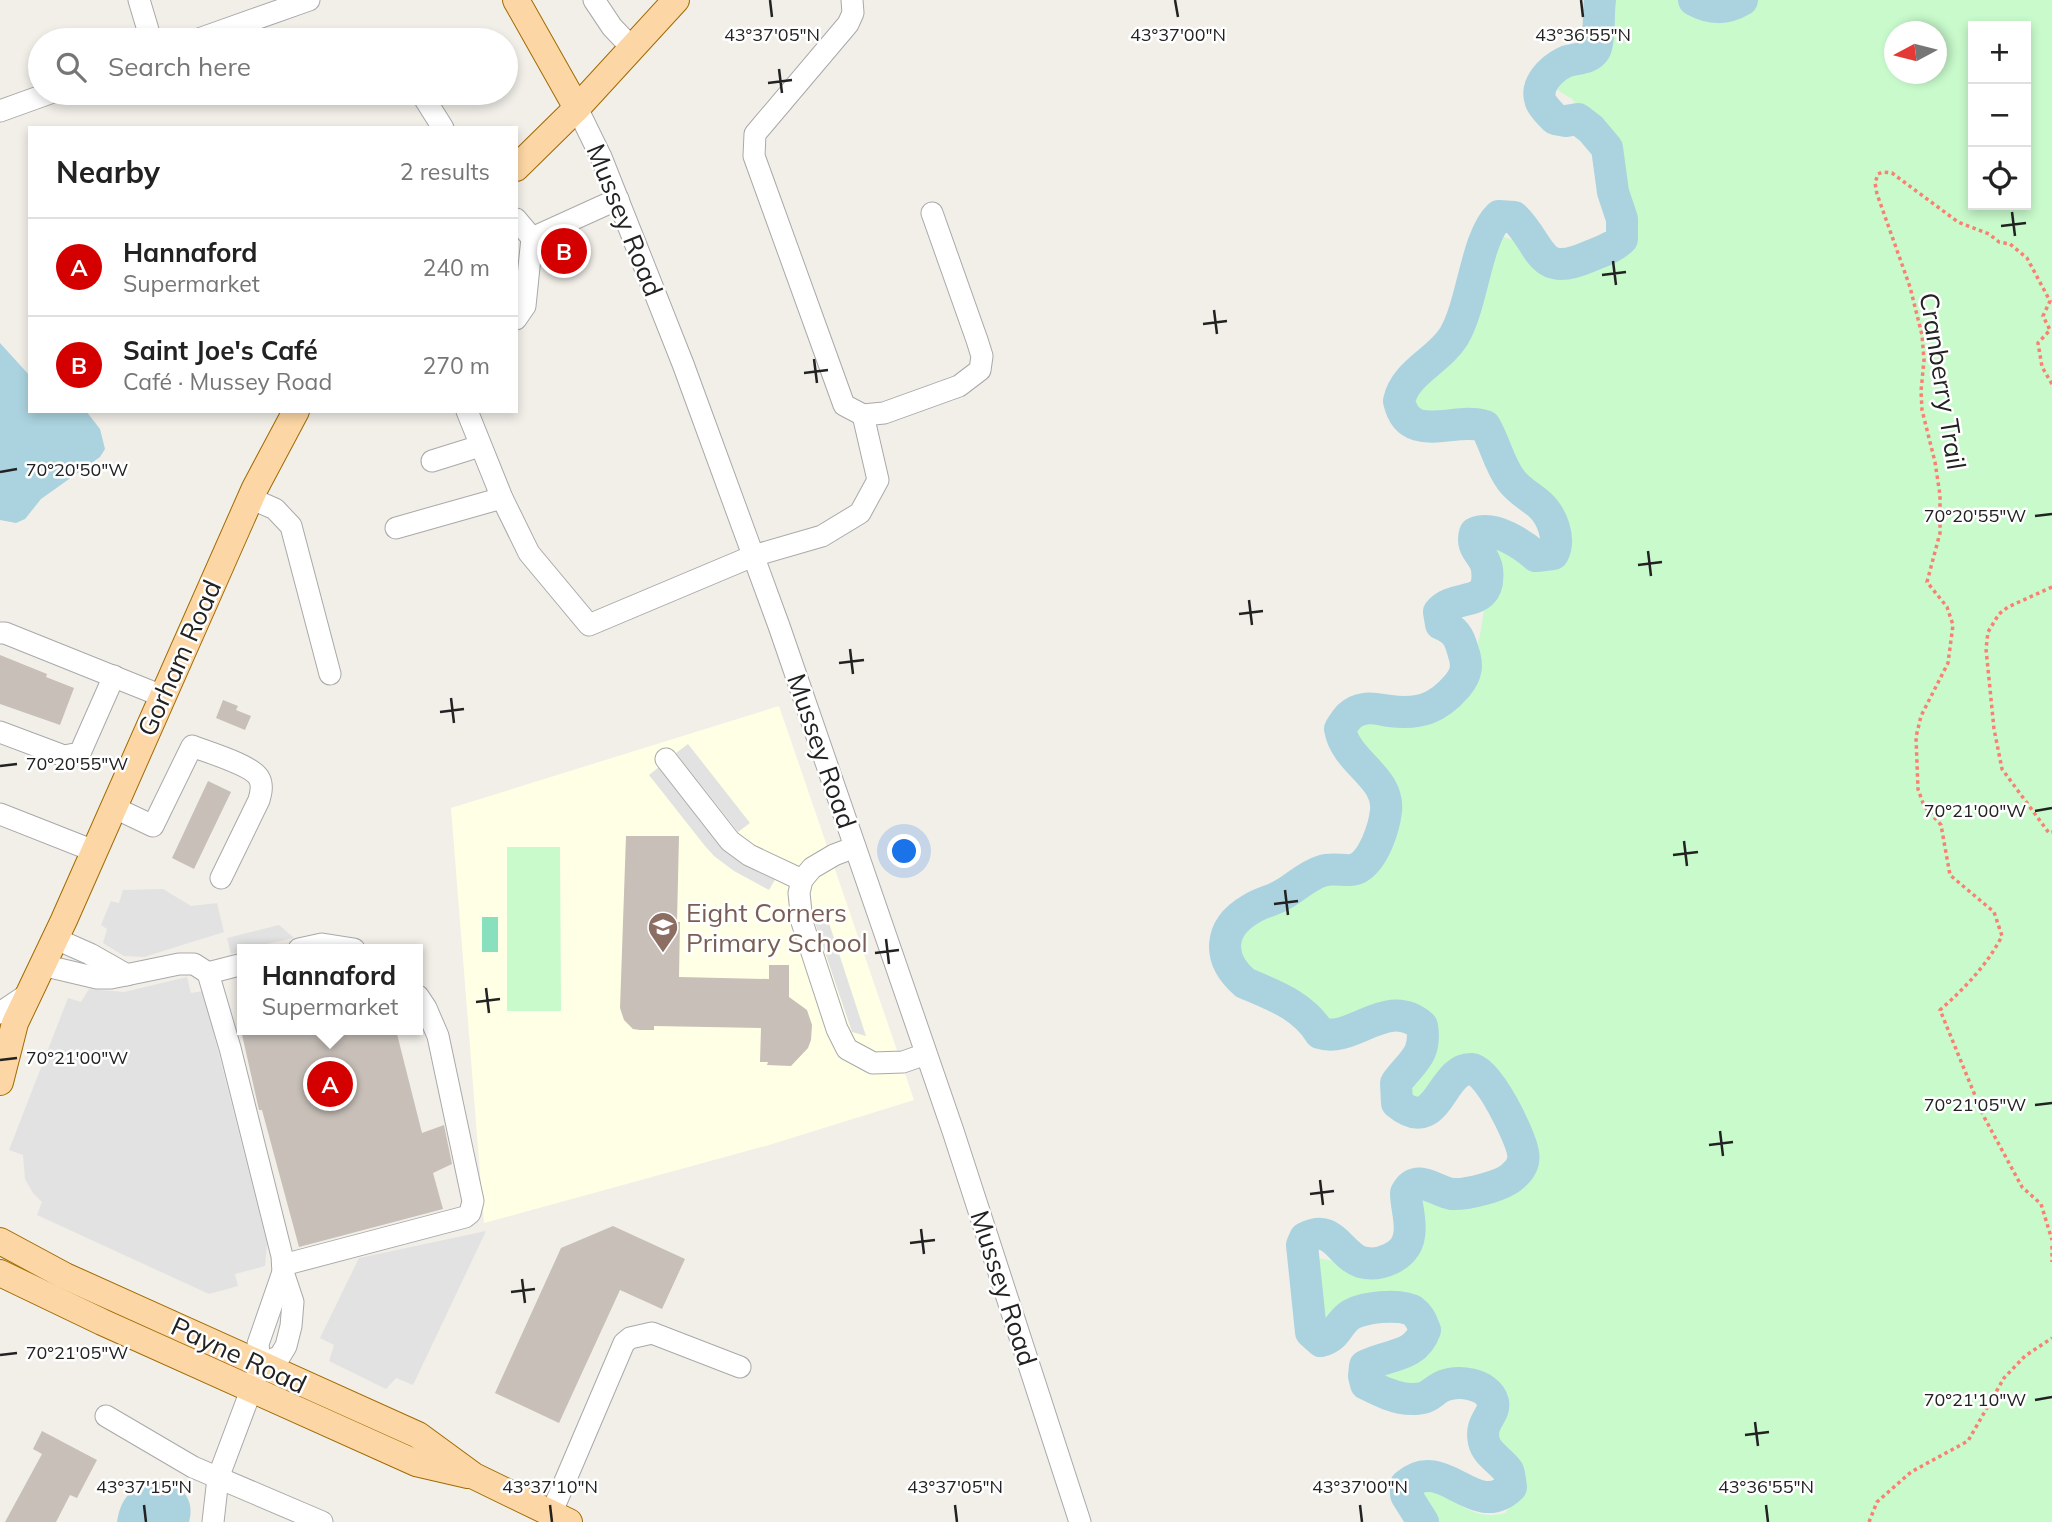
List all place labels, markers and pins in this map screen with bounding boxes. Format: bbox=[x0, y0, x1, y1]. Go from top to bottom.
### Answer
pin: B bbox=[541, 225, 587, 277]
place label: Eight Corners Primary School bbox=[686, 896, 868, 959]
school or university icon: Eight Corners Primary School bbox=[646, 910, 680, 954]
pin: A bbox=[307, 1058, 353, 1110]

